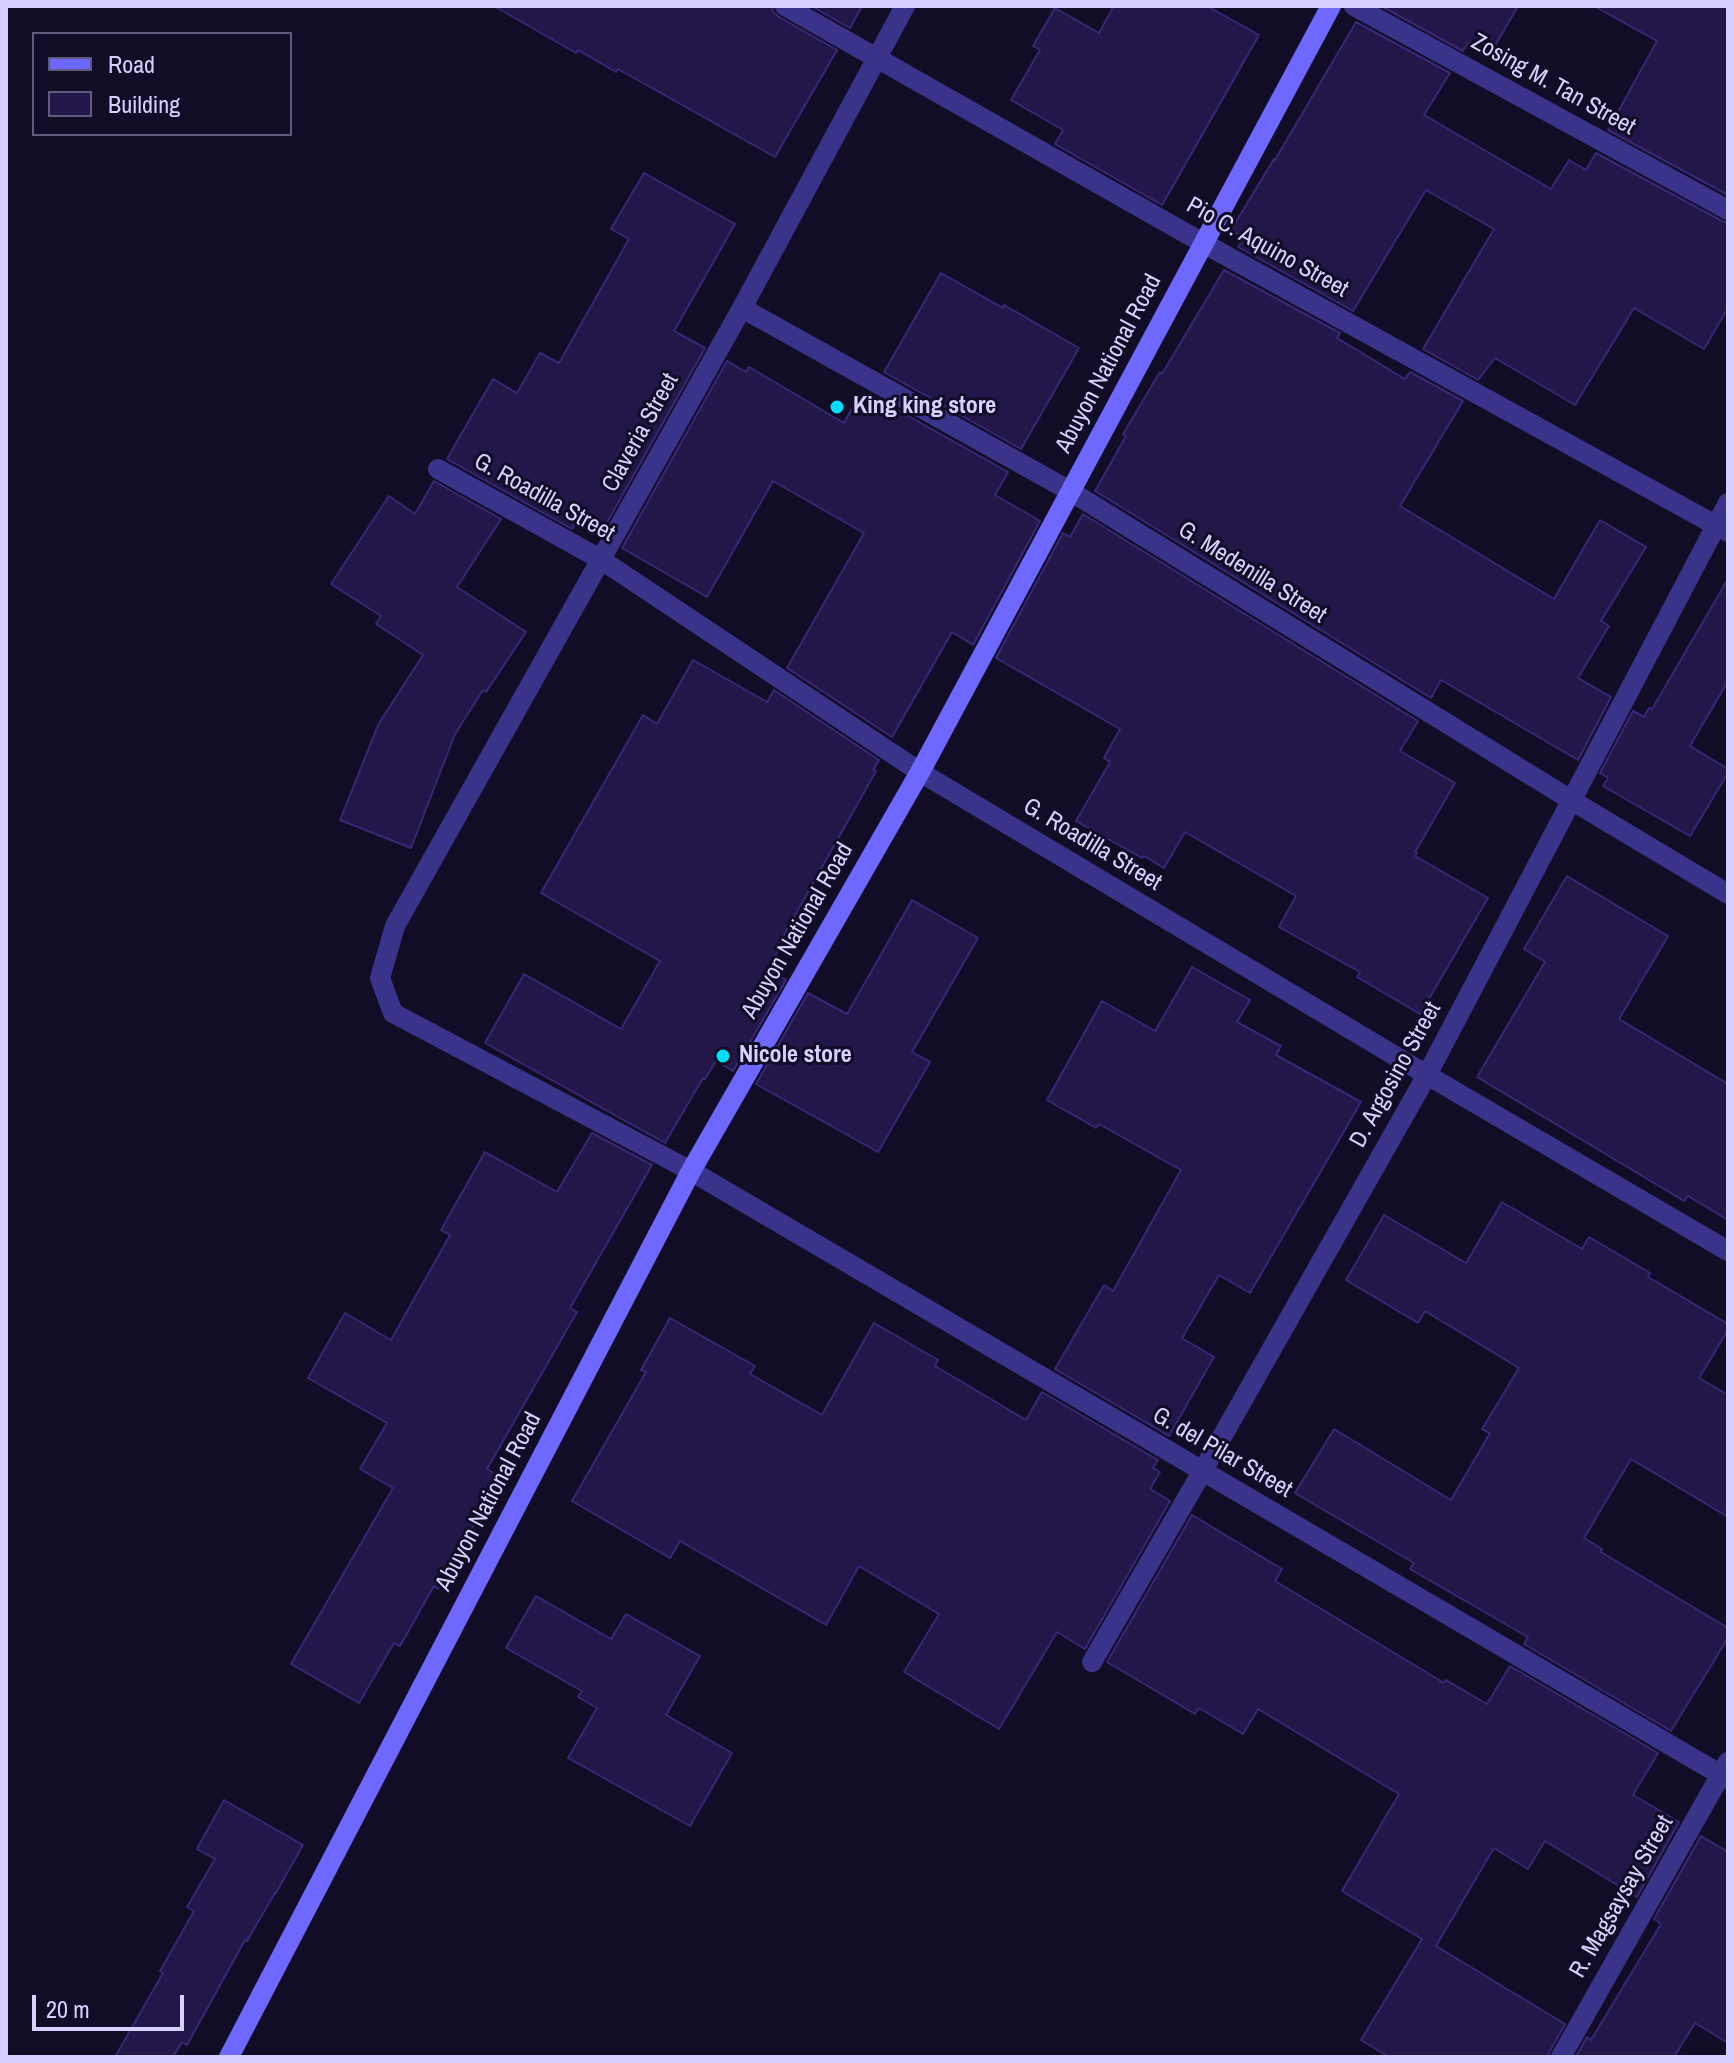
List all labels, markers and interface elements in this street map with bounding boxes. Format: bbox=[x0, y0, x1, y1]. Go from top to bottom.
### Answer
street label: Zosing M. Tan Street bbox=[1466, 28, 1640, 142]
legend bbox=[32, 32, 292, 136]
text: Road bbox=[108, 48, 155, 80]
text: Building bbox=[108, 88, 180, 120]
street label: Pio C. Aquino Street bbox=[1181, 192, 1353, 304]
street label: Abuyon National Road bbox=[1050, 270, 1168, 458]
street label: Claveria Street bbox=[597, 369, 685, 497]
place label: King king store bbox=[853, 393, 996, 421]
marker: King king store bbox=[828, 398, 846, 416]
street label: G. Roadilla Street bbox=[469, 447, 619, 549]
street label: G. Medenilla Street bbox=[1172, 516, 1332, 630]
street label: G. Roadilla Street bbox=[1018, 792, 1166, 898]
street label: Abuyon National Road bbox=[736, 838, 860, 1024]
street label: D. Argosino Street bbox=[1344, 997, 1448, 1153]
place label: Nicole store bbox=[739, 1042, 852, 1070]
marker: Nicole store bbox=[714, 1047, 732, 1065]
street label: G. del Pilar Street bbox=[1147, 1401, 1297, 1505]
street label: Abuyon National Road bbox=[430, 1408, 548, 1596]
street label: R. Magsaysay Street bbox=[1564, 1811, 1680, 1983]
scale bar bbox=[36, 1979, 188, 2029]
text: 20 m bbox=[46, 1993, 90, 2025]

